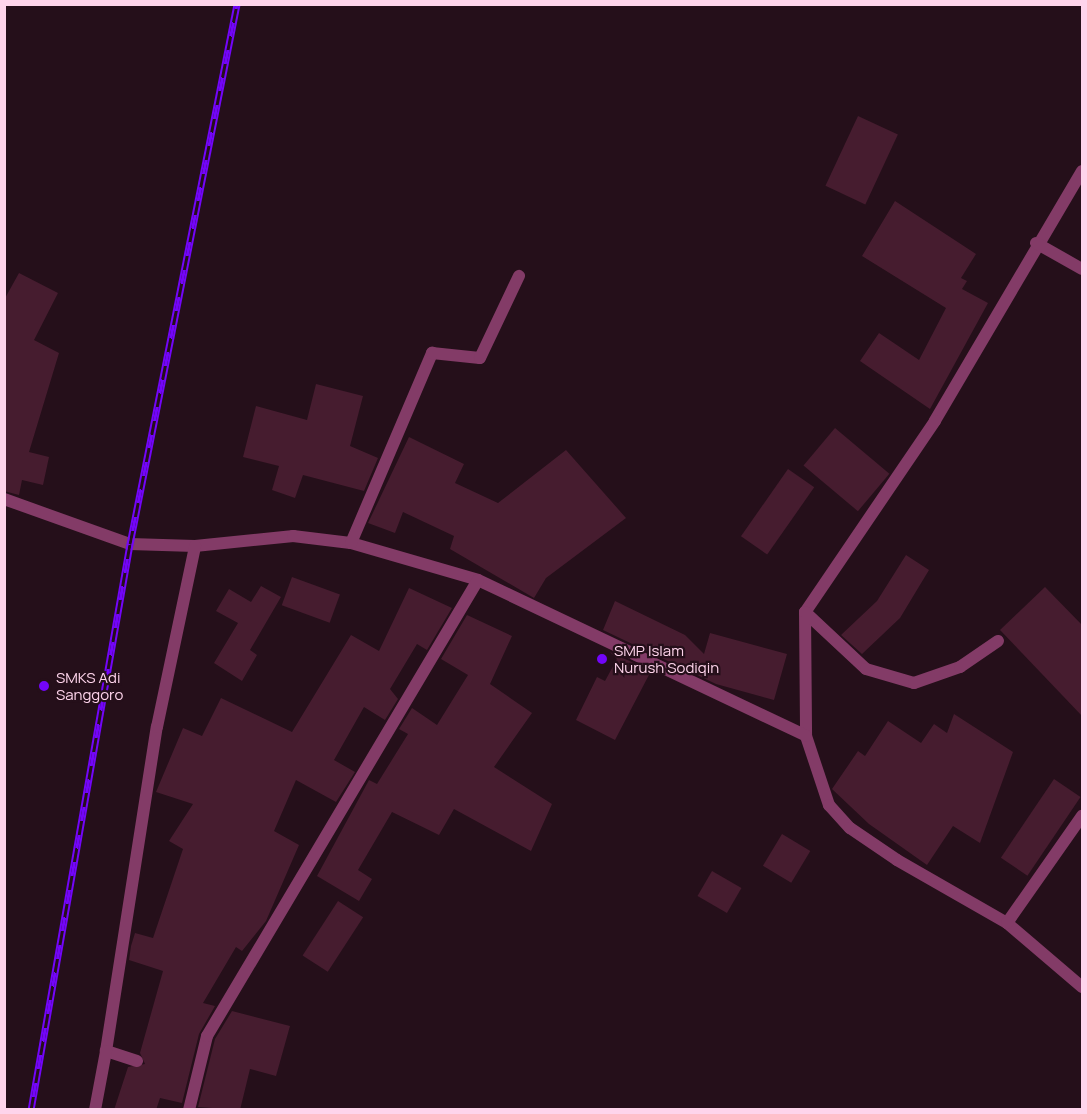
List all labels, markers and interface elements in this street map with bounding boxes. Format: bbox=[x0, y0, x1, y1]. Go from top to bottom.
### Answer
place label: SMP Islam Nurush Sodiqin bbox=[614, 641, 719, 676]
marker: SMP Islam Nurush Sodiqin bbox=[595, 652, 609, 666]
place label: SMKS Adi Sanggoro bbox=[56, 668, 123, 703]
marker: SMKS Adi Sanggoro bbox=[37, 679, 51, 693]

